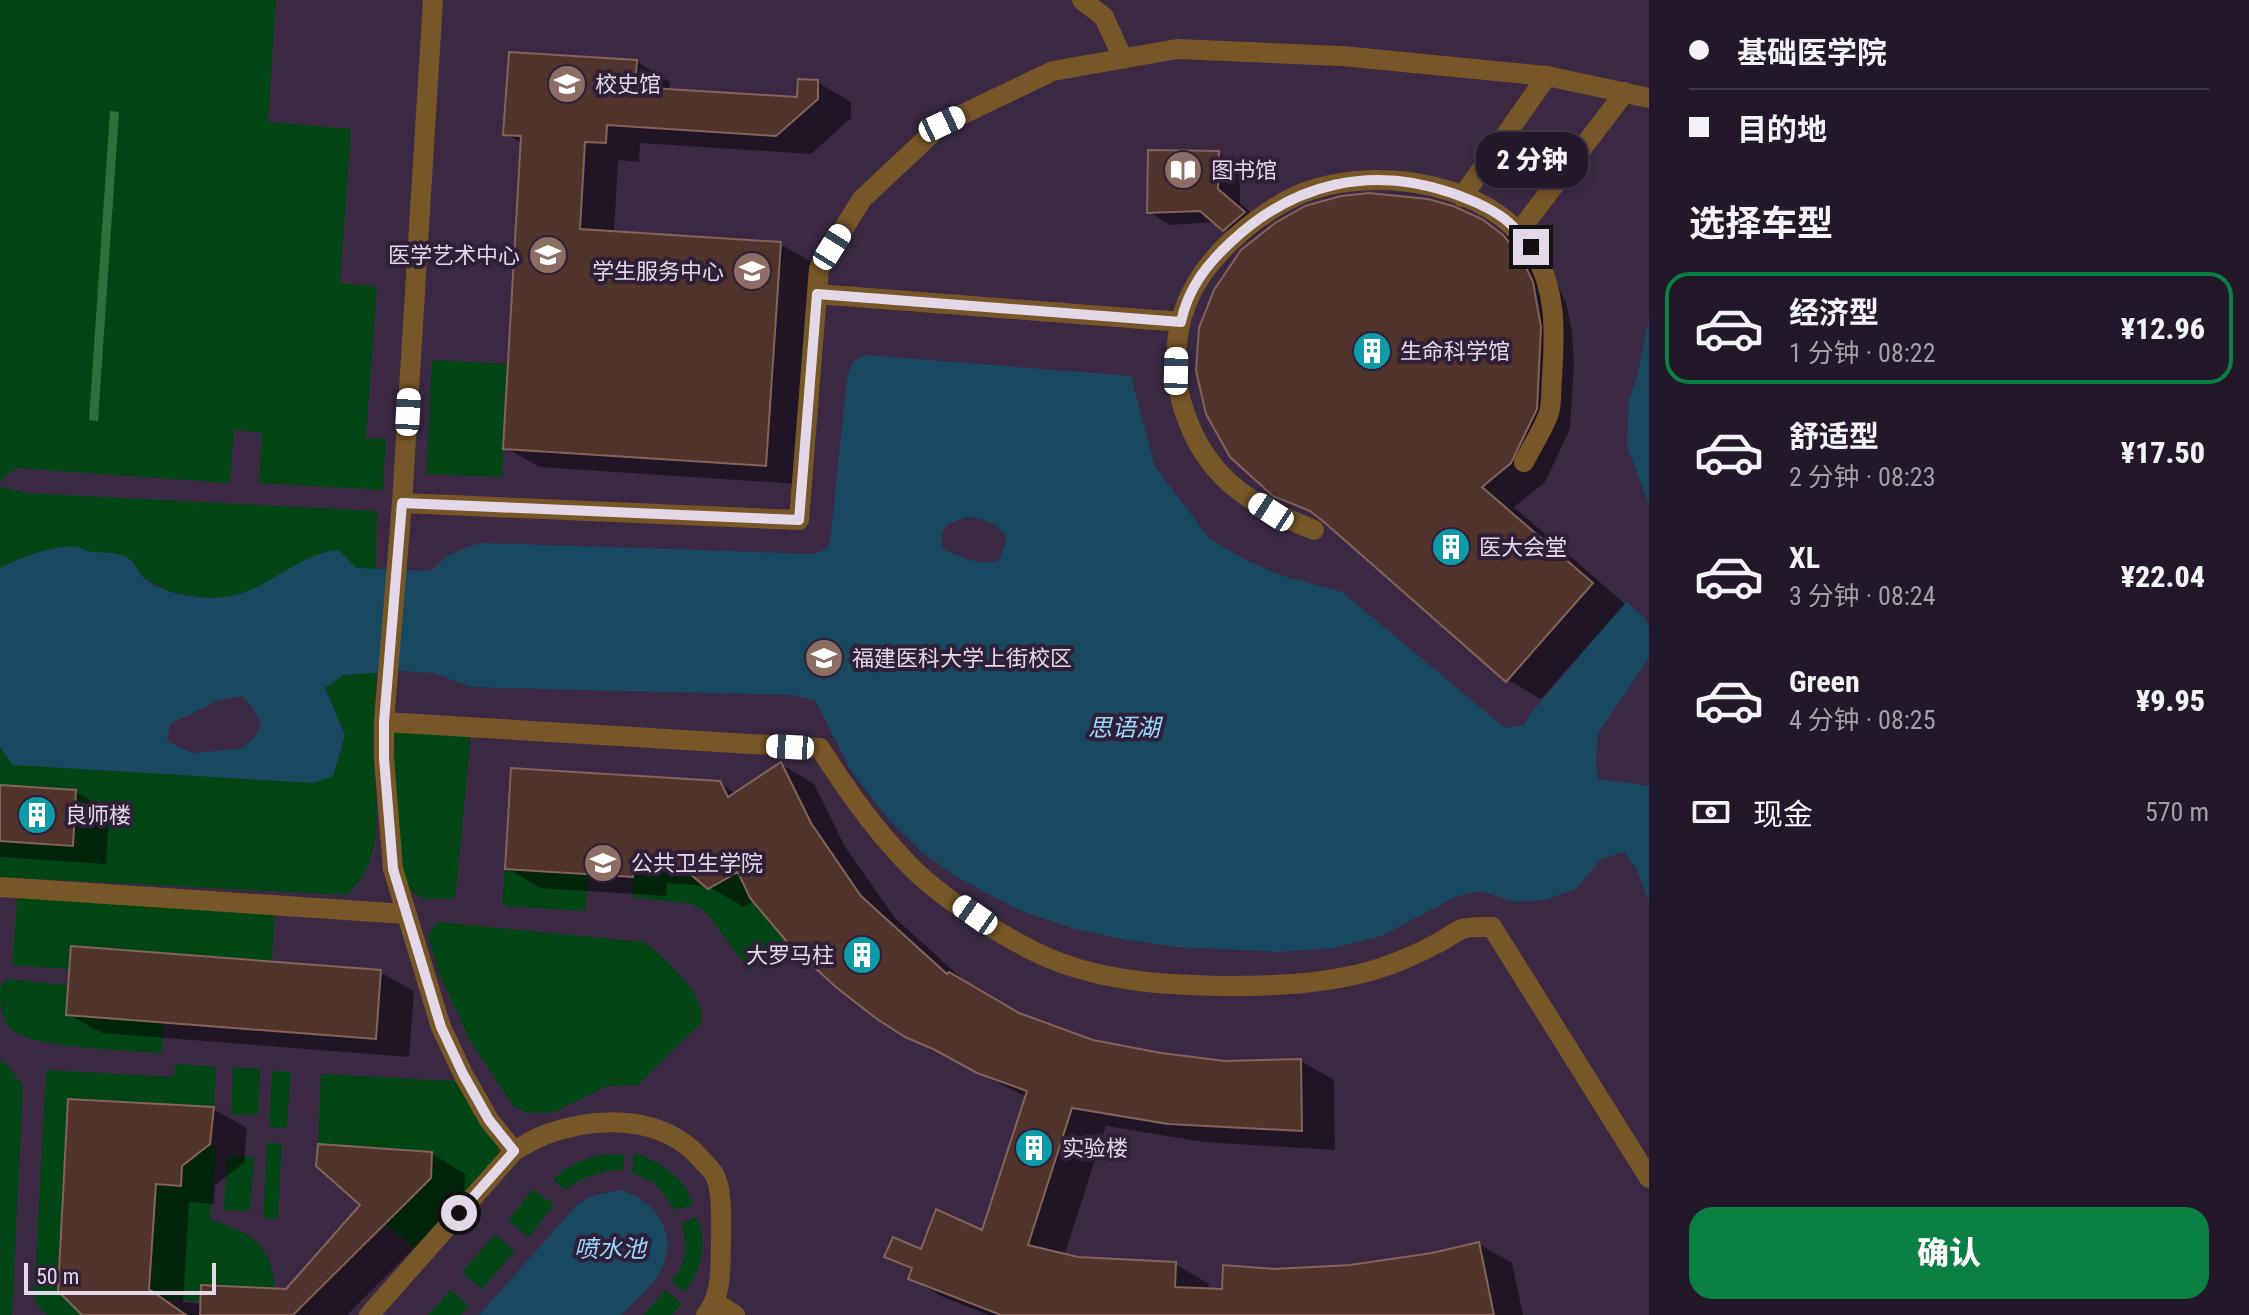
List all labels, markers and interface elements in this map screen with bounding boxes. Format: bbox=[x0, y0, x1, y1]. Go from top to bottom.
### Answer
text: 基础医学院 bbox=[1737, 35, 1887, 70]
school or university icon: 校史馆 bbox=[546, 63, 588, 105]
place label: 校史馆 bbox=[595, 72, 661, 97]
car bbox=[915, 103, 969, 145]
text: 目的地 bbox=[1737, 112, 1827, 147]
callout: 2 分钟 bbox=[1475, 131, 1587, 187]
text: 2 分钟 bbox=[1496, 145, 1568, 175]
library icon: 图书馆 bbox=[1162, 149, 1204, 191]
place label: 图书馆 bbox=[1211, 158, 1277, 183]
text: 选择车型 bbox=[1689, 203, 1833, 245]
car bbox=[809, 220, 855, 274]
route end bbox=[1513, 229, 1549, 265]
school or university icon: 医学艺术中心 bbox=[527, 234, 569, 276]
place label: 医学艺术中心 bbox=[388, 243, 520, 268]
school or university icon: 学生服务中心 bbox=[731, 250, 773, 292]
place label: 学生服务中心 bbox=[592, 259, 724, 284]
icon: car bbox=[1693, 292, 1765, 364]
text: 经济型 bbox=[1789, 295, 1879, 330]
text: ¥12.96 bbox=[2121, 311, 2205, 346]
building icon: 生命科学馆 bbox=[1351, 330, 1393, 372]
text: 1 分钟 · 08:22 bbox=[1789, 338, 1935, 368]
place label: 生命科学馆 bbox=[1400, 339, 1510, 364]
car bbox=[1164, 347, 1188, 395]
car bbox=[395, 387, 421, 437]
icon: car bbox=[1693, 416, 1765, 488]
text: 舒适型 bbox=[1789, 419, 1879, 454]
text: ¥17.50 bbox=[2121, 435, 2205, 470]
text: 2 分钟 · 08:23 bbox=[1789, 462, 1935, 492]
car bbox=[1244, 489, 1298, 535]
building icon: 医大会堂 bbox=[1430, 526, 1472, 568]
place label: 医大会堂 bbox=[1479, 535, 1567, 560]
icon: car bbox=[1693, 540, 1765, 612]
text: XL bbox=[1789, 540, 1820, 575]
text: ¥22.04 bbox=[2121, 559, 2205, 594]
text: 3 分钟 · 08:24 bbox=[1789, 581, 1935, 611]
school or university icon: 福建医科大学上街校区 bbox=[803, 637, 845, 679]
place label: 福建医科大学上街校区 bbox=[852, 646, 1072, 671]
icon: car bbox=[1693, 664, 1765, 736]
text: Green bbox=[1789, 664, 1860, 699]
text: ¥9.95 bbox=[2136, 683, 2205, 718]
text: 4 分钟 · 08:25 bbox=[1789, 705, 1935, 735]
water label: 思语湖 bbox=[1088, 714, 1164, 742]
car bbox=[765, 734, 815, 760]
icon: cash bbox=[1689, 790, 1733, 834]
building icon: 良师楼 bbox=[16, 794, 58, 836]
text: 现金 bbox=[1753, 797, 1813, 832]
text: 570 m bbox=[2145, 797, 2209, 827]
place label: 良师楼 bbox=[65, 803, 131, 828]
school or university icon: 公共卫生学院 bbox=[582, 842, 624, 884]
place label: 公共卫生学院 bbox=[631, 851, 763, 876]
car bbox=[948, 891, 1002, 939]
building icon: 大罗马柱 bbox=[841, 934, 883, 976]
place label: 大罗马柱 bbox=[746, 943, 834, 968]
building icon: 实验楼 bbox=[1013, 1127, 1055, 1169]
place label: 实验楼 bbox=[1062, 1136, 1128, 1161]
route start bbox=[441, 1195, 477, 1231]
button: 确认 bbox=[1689, 1207, 2209, 1299]
water label: 喷水池 bbox=[574, 1235, 648, 1263]
scale bar bbox=[24, 1259, 216, 1295]
text: 50 m bbox=[36, 1264, 79, 1289]

